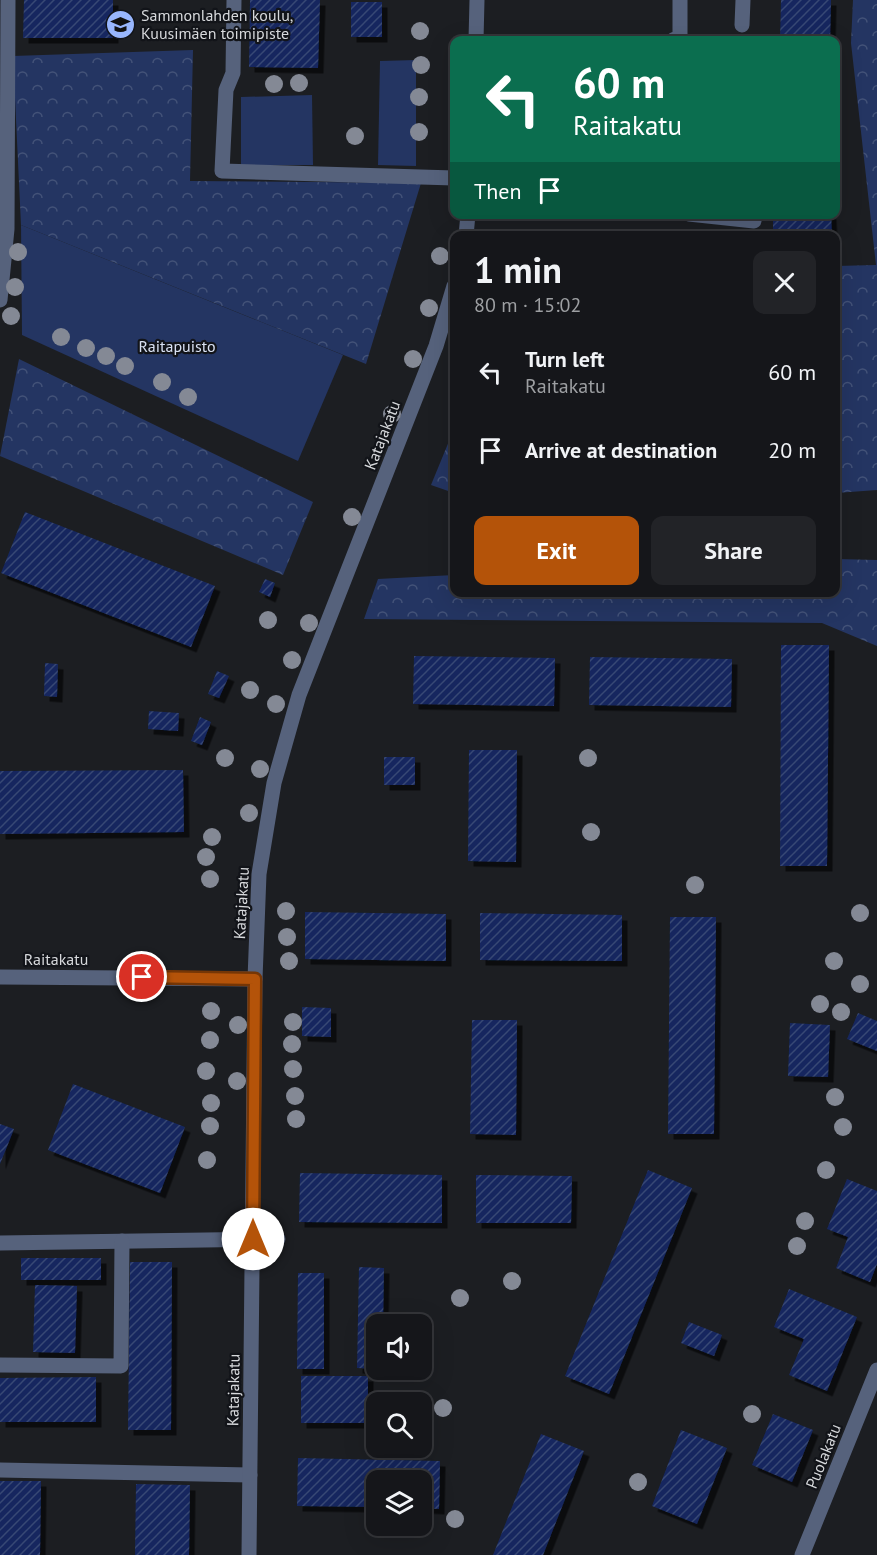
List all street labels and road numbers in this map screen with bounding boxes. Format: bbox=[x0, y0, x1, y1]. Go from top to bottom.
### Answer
street label: Katajakatu bbox=[360, 398, 404, 472]
street label: Katajakatu bbox=[229, 866, 253, 940]
street label: Raitakatu bbox=[24, 949, 88, 969]
street label: Katajakatu bbox=[222, 1354, 244, 1426]
street label: Puolakatu bbox=[801, 1421, 845, 1491]

